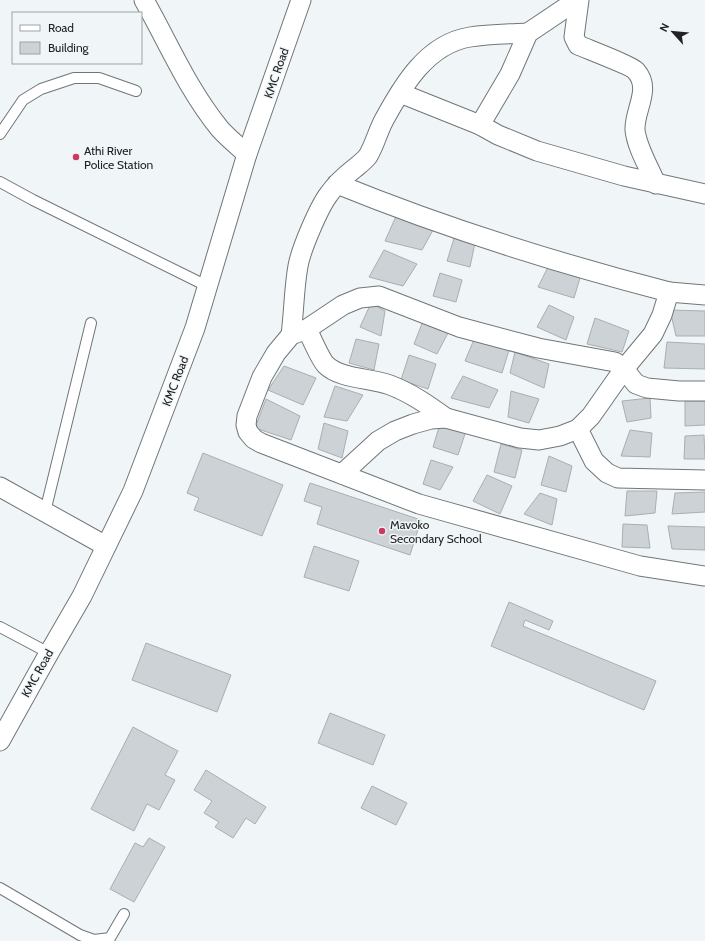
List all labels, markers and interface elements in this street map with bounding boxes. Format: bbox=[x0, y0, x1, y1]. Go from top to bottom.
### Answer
legend bbox=[12, 12, 142, 64]
north arrow bbox=[653, 12, 693, 52]
text: Road bbox=[48, 20, 74, 35]
text: N bbox=[656, 21, 672, 34]
text: Building bbox=[48, 40, 90, 55]
street label: KMC Road bbox=[260, 46, 292, 100]
place label: Athi River Police Station bbox=[84, 143, 154, 172]
marker: Athi River Police Station bbox=[71, 152, 81, 162]
street label: KMC Road bbox=[159, 354, 191, 408]
place label: Mavoko Secondary School bbox=[390, 517, 482, 546]
marker: Mavoko Secondary School bbox=[377, 526, 387, 536]
street label: KMC Road bbox=[18, 646, 56, 700]

